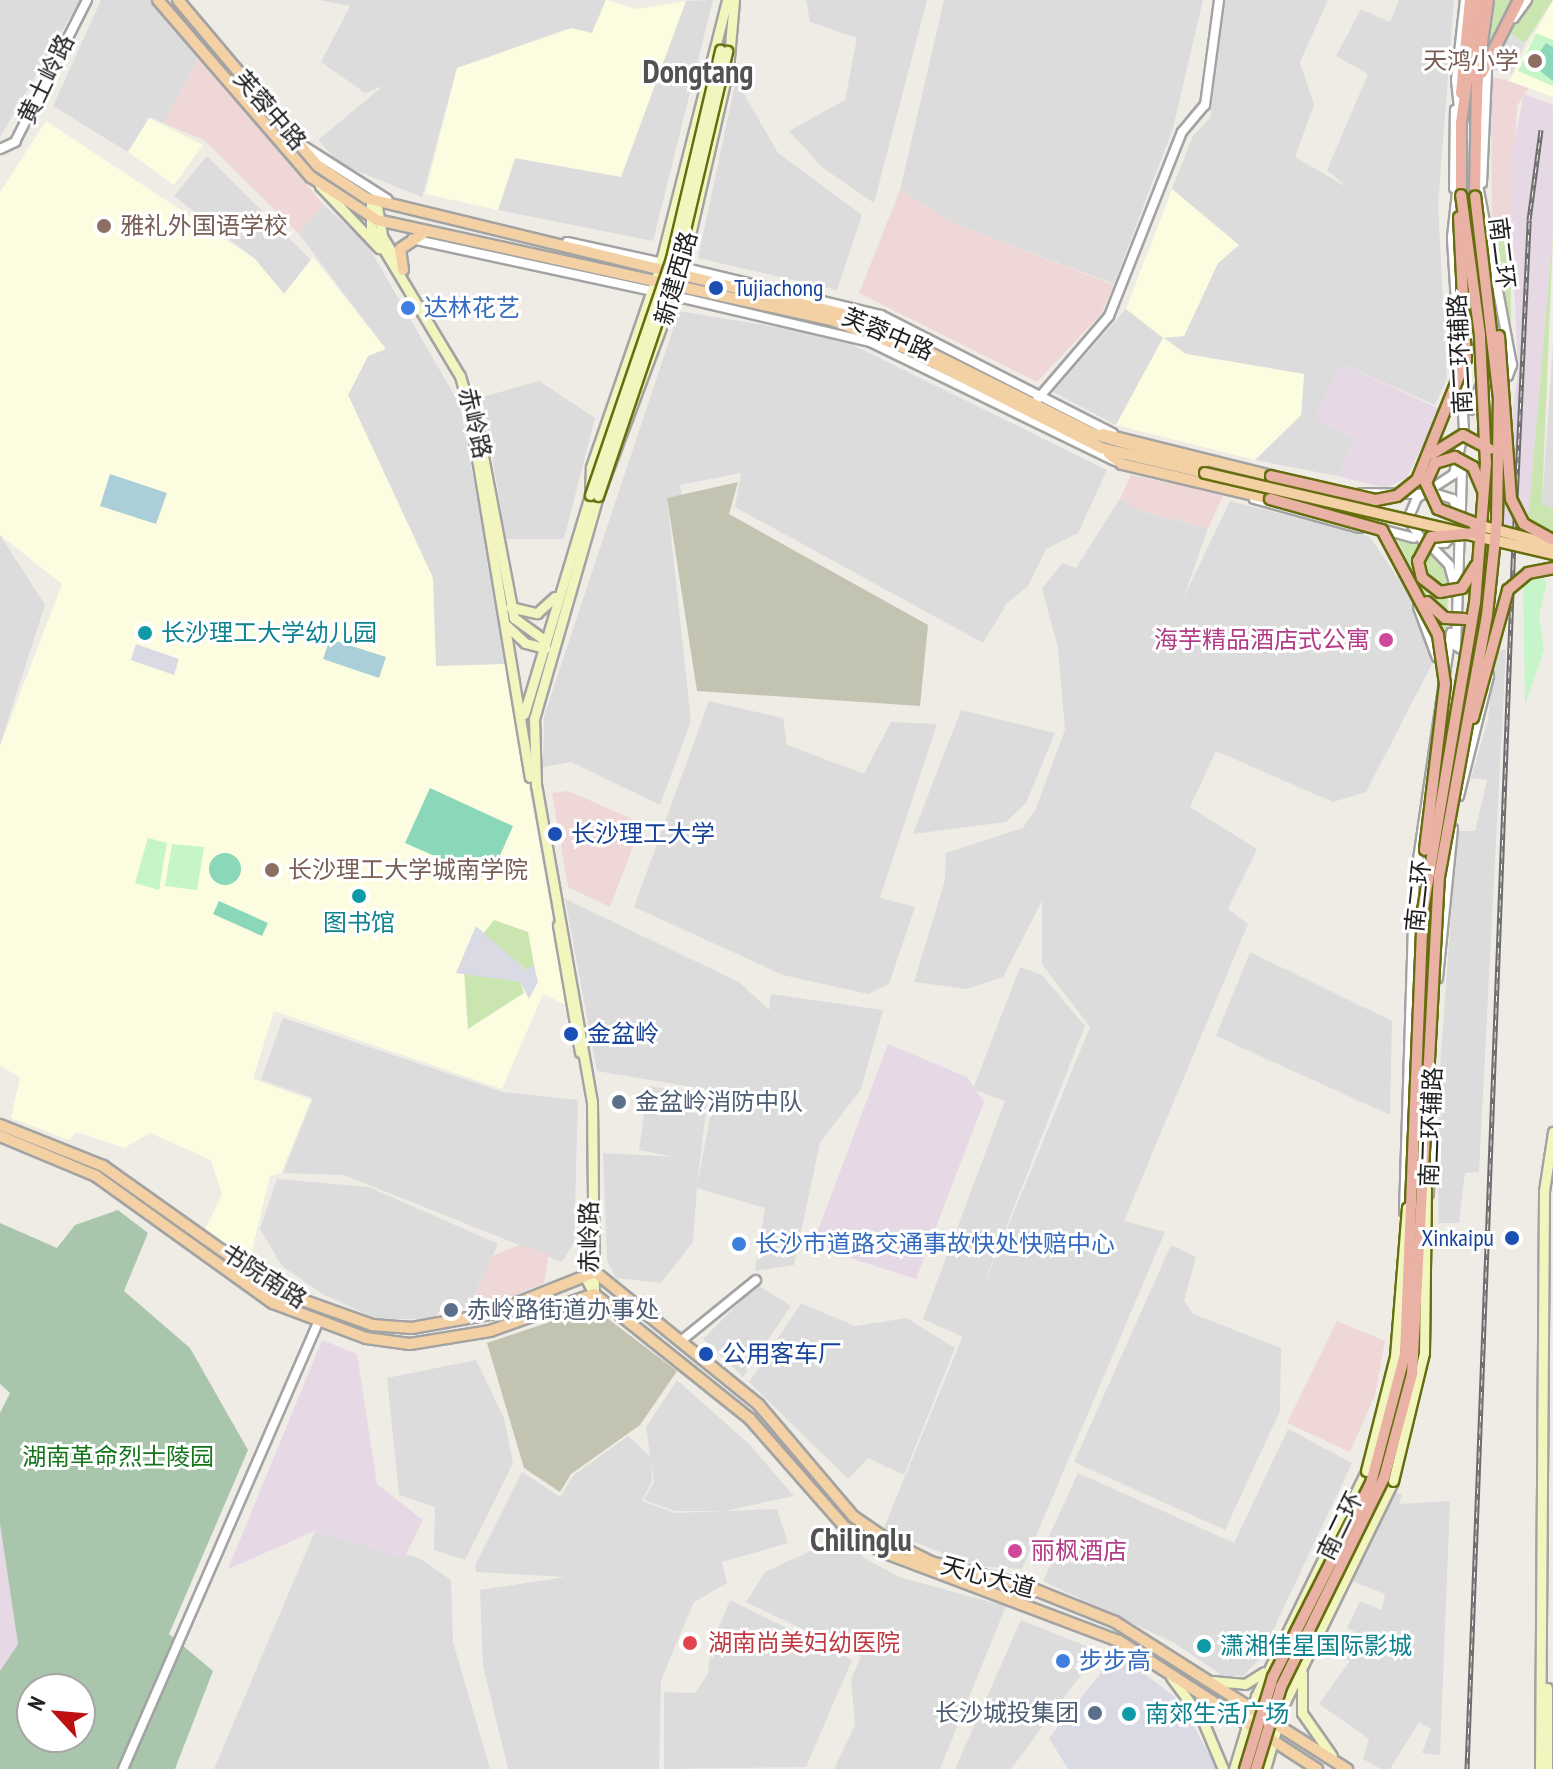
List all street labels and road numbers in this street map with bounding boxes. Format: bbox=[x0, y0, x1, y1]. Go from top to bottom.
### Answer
street label: 黄土岭路 bbox=[12, 30, 80, 128]
street label: 芙蓉中路 bbox=[228, 64, 312, 156]
street label: 南二环 bbox=[1483, 216, 1521, 290]
street label: 新建西路 bbox=[649, 228, 703, 328]
street label: 南二环辅路 bbox=[1442, 293, 1478, 415]
street label: 芙蓉中路 bbox=[838, 302, 938, 366]
street label: 赤岭路 bbox=[453, 385, 497, 461]
street label: 南二环 bbox=[1400, 859, 1436, 933]
street label: 南二环辅路 bbox=[1415, 1067, 1447, 1187]
street label: 赤岭路 bbox=[575, 1201, 603, 1273]
street label: 书院南路 bbox=[216, 1238, 312, 1314]
street label: 南二环 bbox=[1311, 1487, 1369, 1565]
street label: 天心大道 bbox=[938, 1551, 1038, 1603]

